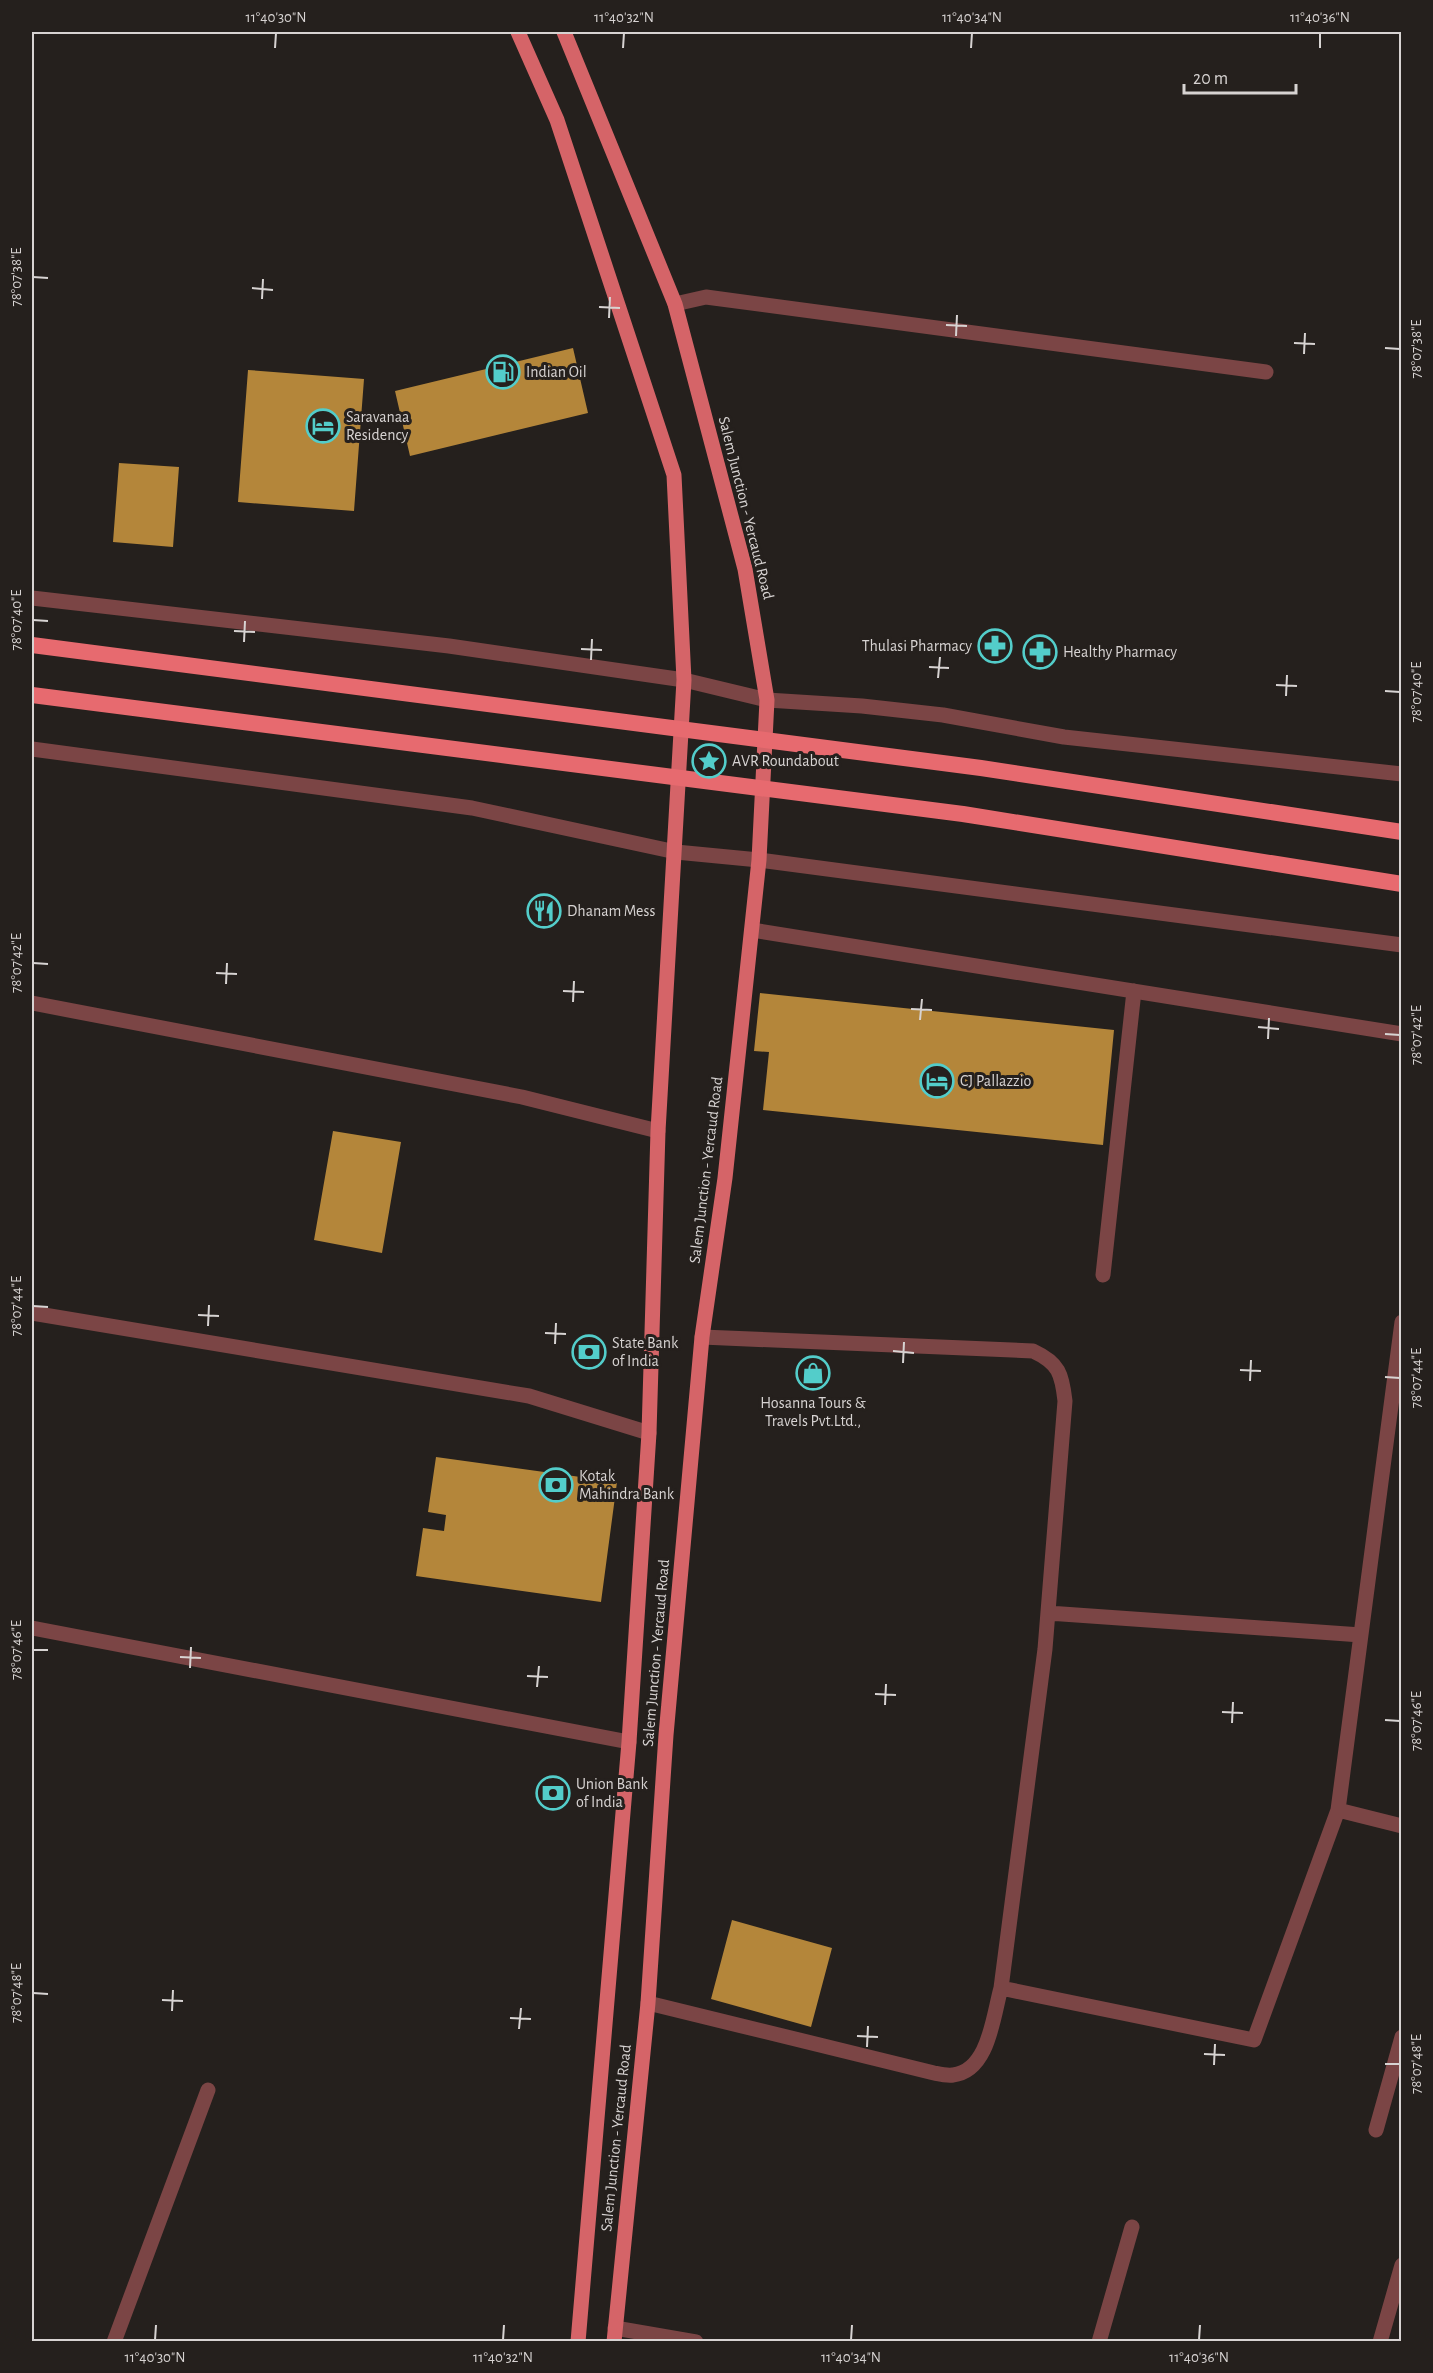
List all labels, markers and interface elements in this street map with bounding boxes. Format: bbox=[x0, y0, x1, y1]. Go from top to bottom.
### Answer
text: 11°40'30"N bbox=[246, 10, 306, 25]
text: 11°40'32"N bbox=[594, 10, 654, 25]
text: 11°40'34"N bbox=[942, 10, 1002, 25]
text: 11°40'36"N bbox=[1290, 10, 1350, 25]
scale bar bbox=[1184, 57, 1296, 95]
text: 20 m bbox=[1193, 70, 1228, 88]
text: 78°07'38"E bbox=[9, 247, 24, 307]
text: 78°07'38"E bbox=[1409, 319, 1424, 379]
fuel station icon: Indian Oil bbox=[485, 354, 521, 390]
place label: Indian Oil bbox=[526, 364, 587, 380]
hotel icon: Saravanaa Residency bbox=[305, 408, 341, 444]
place label: Saravanaa Residency bbox=[346, 409, 409, 444]
street label: Salem Junction - Yercaud Road bbox=[716, 415, 776, 601]
text: 78°07'40"E bbox=[9, 590, 24, 651]
pharmacy icon: Thulasi Pharmacy bbox=[977, 628, 1013, 664]
pharmacy icon: Healthy Pharmacy bbox=[1022, 634, 1058, 670]
place label: Thulasi Pharmacy bbox=[862, 638, 972, 655]
place label: Healthy Pharmacy bbox=[1063, 644, 1177, 661]
text: 78°07'40"E bbox=[1409, 662, 1424, 723]
place icon: AVR Roundabout bbox=[691, 743, 727, 779]
place label: AVR Roundabout bbox=[732, 753, 839, 769]
restaurant icon: Dhanam Mess bbox=[526, 893, 562, 929]
place label: Dhanam Mess bbox=[567, 903, 655, 919]
text: 78°07'42"E bbox=[9, 933, 24, 993]
text: 78°07'42"E bbox=[1409, 1005, 1424, 1065]
hotel icon: CJ Pallazzio bbox=[919, 1063, 955, 1099]
place label: CJ Pallazzio bbox=[960, 1073, 1032, 1089]
street label: Salem Junction - Yercaud Road bbox=[687, 1076, 725, 1264]
text: 78°07'44"E bbox=[9, 1276, 24, 1336]
bank icon: State Bank of India bbox=[571, 1334, 607, 1370]
place label: State Bank of India bbox=[612, 1335, 679, 1369]
text: 78°07'44"E bbox=[1409, 1348, 1424, 1408]
shop icon: Hosanna Tours & Travels Pvt.Ltd., bbox=[795, 1355, 831, 1391]
place label: Hosanna Tours & Travels Pvt.Ltd., bbox=[760, 1395, 866, 1429]
bank icon: Kotak Mahindra Bank bbox=[538, 1467, 574, 1503]
place label: Kotak Mahindra Bank bbox=[579, 1468, 675, 1502]
street label: Salem Junction - Yercaud Road bbox=[640, 1559, 672, 1747]
text: 78°07'46"E bbox=[9, 1620, 24, 1680]
text: 78°07'46"E bbox=[1409, 1691, 1424, 1751]
bank icon: Union Bank of India bbox=[535, 1775, 571, 1811]
place label: Union Bank of India bbox=[576, 1776, 648, 1810]
text: 78°07'48"E bbox=[9, 1963, 24, 2023]
text: 78°07'48"E bbox=[1409, 2034, 1424, 2094]
street label: Salem Junction - Yercaud Road bbox=[598, 2044, 634, 2232]
text: 11°40'30"N bbox=[125, 2350, 185, 2365]
text: 11°40'32"N bbox=[473, 2350, 533, 2365]
text: 11°40'34"N bbox=[821, 2350, 881, 2365]
text: 11°40'36"N bbox=[1169, 2350, 1229, 2365]

